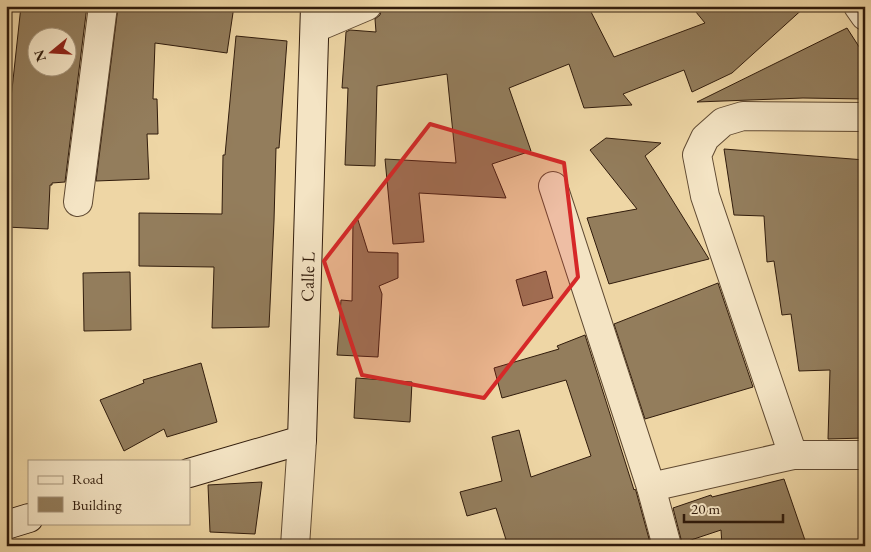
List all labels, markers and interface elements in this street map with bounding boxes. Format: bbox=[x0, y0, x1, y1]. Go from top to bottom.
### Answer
north arrow bbox=[28, 28, 78, 78]
text: N bbox=[29, 47, 50, 64]
street label: Calle L bbox=[295, 251, 319, 302]
legend bbox=[28, 460, 190, 524]
text: Road bbox=[72, 469, 104, 488]
scale bar bbox=[684, 492, 782, 524]
text: Building bbox=[72, 495, 122, 514]
text: 20 m bbox=[691, 499, 720, 518]

